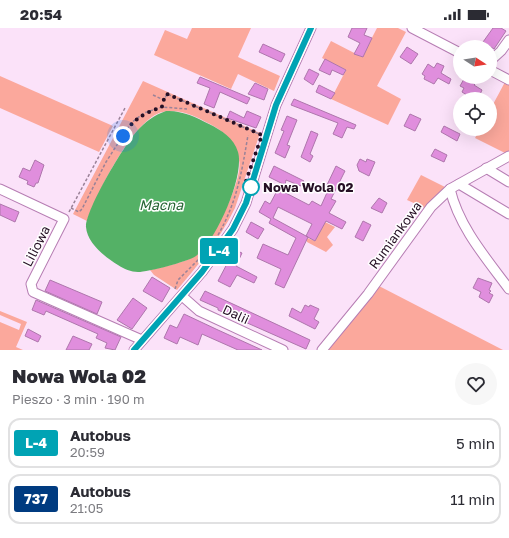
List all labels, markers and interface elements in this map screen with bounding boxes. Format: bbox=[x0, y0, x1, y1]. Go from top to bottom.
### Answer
text: 20:54 bbox=[20, 5, 62, 23]
north arrow bbox=[453, 40, 497, 84]
map controls bbox=[453, 40, 497, 136]
button: locate bbox=[453, 92, 497, 136]
your location bbox=[113, 126, 133, 146]
marker: Nowa Wola 02 bbox=[242, 178, 260, 196]
place label: Nowa Wola 02 bbox=[263, 179, 354, 195]
water label: Macna bbox=[139, 196, 184, 213]
street label: Rumiankowa bbox=[365, 198, 425, 272]
street label: Liliowa bbox=[19, 223, 53, 269]
line badge: L-4 bbox=[196, 238, 242, 264]
text: L-4 bbox=[208, 242, 230, 259]
street label: Dalii bbox=[220, 301, 252, 327]
button: heart bbox=[455, 363, 497, 405]
text: Nowa Wola 02 bbox=[12, 364, 146, 387]
text: Pieszo · 3 min · 190 m bbox=[12, 391, 144, 407]
text: Autobus bbox=[70, 426, 131, 444]
text: L-4 bbox=[25, 434, 47, 451]
text: 5 min bbox=[456, 434, 495, 452]
text: 20:59 bbox=[70, 444, 105, 460]
text: Autobus bbox=[70, 482, 131, 500]
text: 737 bbox=[24, 490, 48, 507]
text: 11 min bbox=[450, 490, 495, 508]
text: 21:05 bbox=[70, 500, 103, 516]

